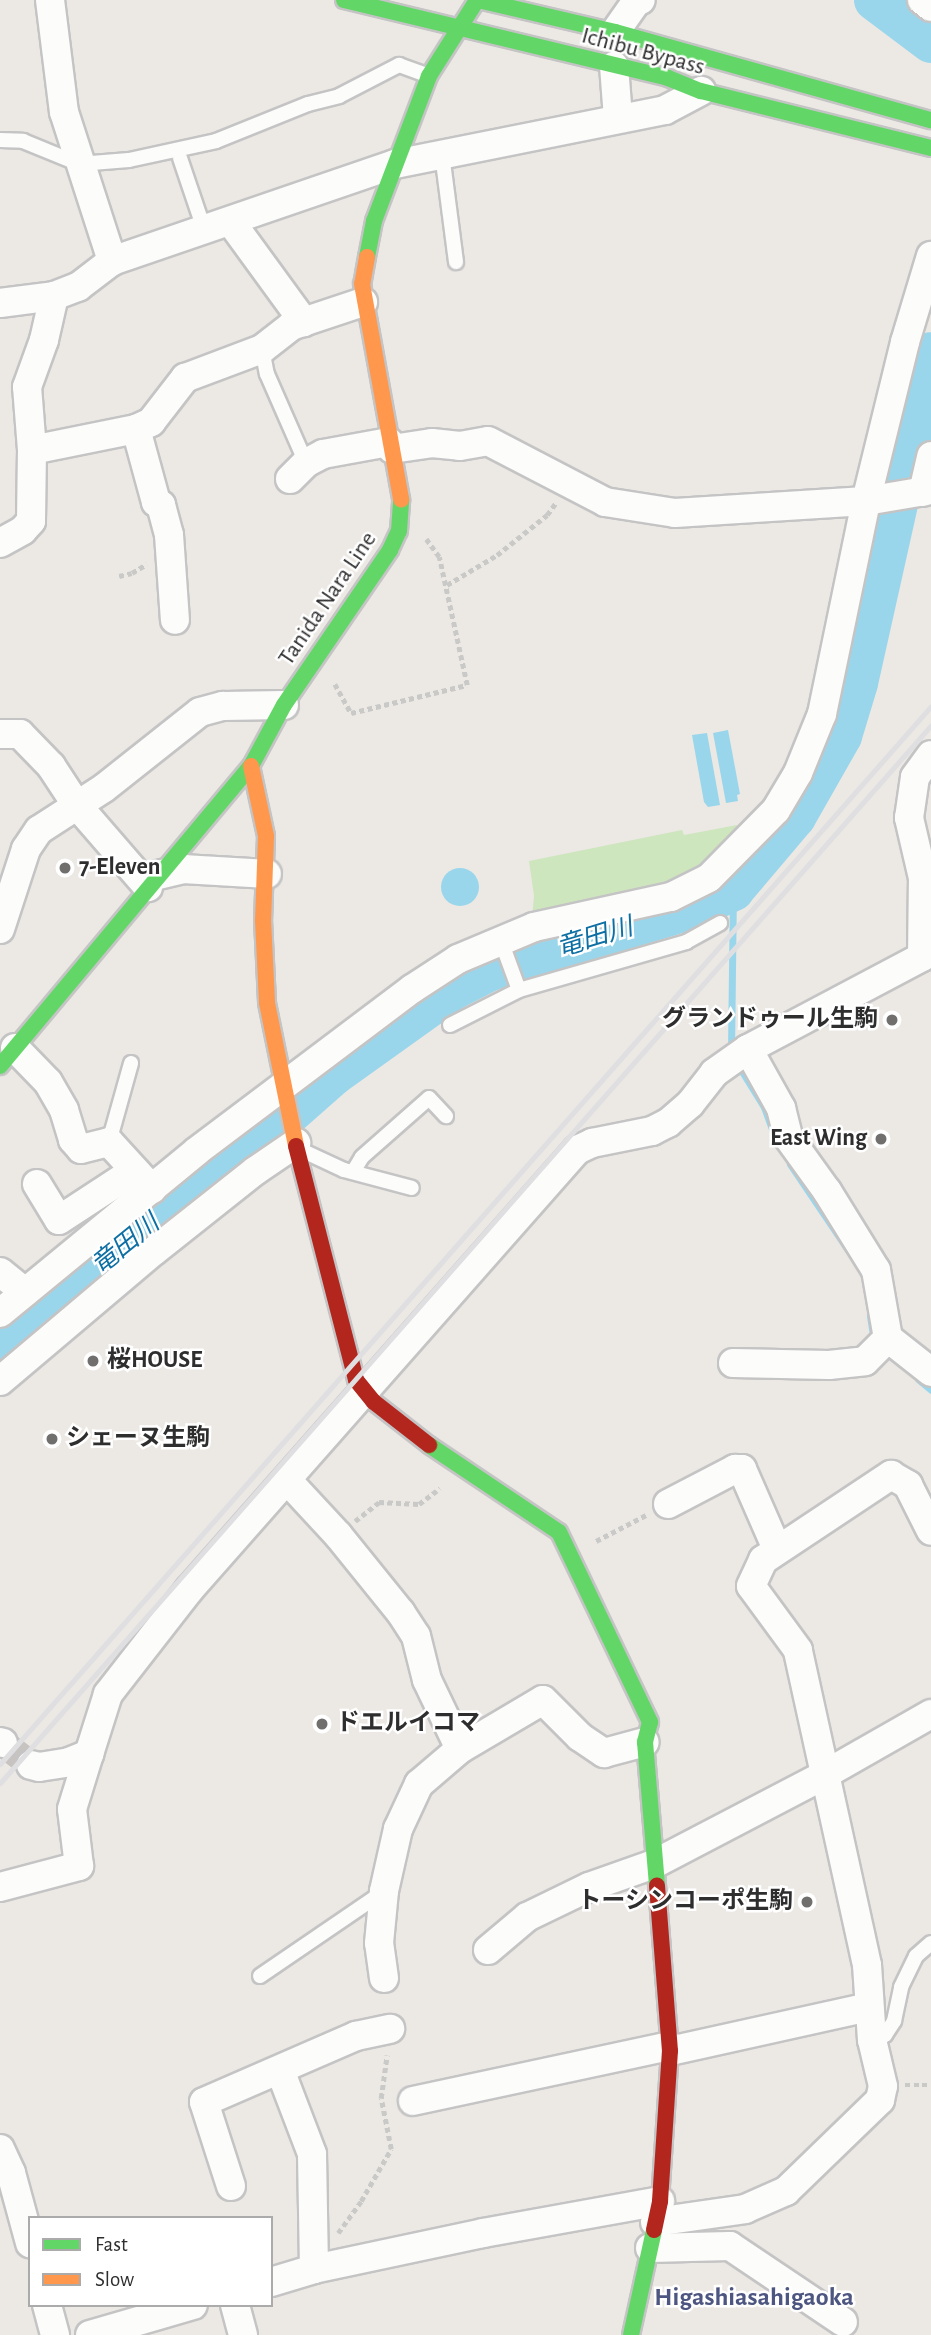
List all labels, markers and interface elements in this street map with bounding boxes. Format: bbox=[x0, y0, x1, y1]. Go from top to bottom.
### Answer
street label: Ichibu Bypass bbox=[578, 22, 708, 82]
street label: Tanida Nara Line bbox=[273, 527, 383, 671]
place label: 7-Eleven bbox=[79, 854, 160, 882]
marker: 7-Eleven bbox=[57, 860, 73, 876]
water label: 竜田川 bbox=[553, 912, 637, 964]
place label: グランドゥール生駒 bbox=[662, 1006, 878, 1034]
marker: グランドゥール生駒 bbox=[884, 1012, 900, 1028]
place label: East Wing bbox=[770, 1125, 867, 1153]
marker: East Wing bbox=[873, 1131, 889, 1147]
water label: 竜田川 bbox=[86, 1208, 166, 1282]
place label: 桜HOUSE bbox=[107, 1347, 202, 1375]
marker: 桜HOUSE bbox=[85, 1353, 101, 1369]
place label: シェーヌ生駒 bbox=[66, 1425, 210, 1453]
marker: シェーヌ生駒 bbox=[44, 1431, 60, 1447]
place label: ドエルイコマ bbox=[336, 1710, 480, 1738]
marker: ドエルイコマ bbox=[314, 1716, 330, 1732]
place label: トーシンコーポ生駒 bbox=[577, 1888, 793, 1916]
marker: トーシンコーポ生駒 bbox=[799, 1894, 815, 1910]
legend bbox=[28, 2216, 273, 2307]
text: Fast bbox=[95, 2234, 128, 2255]
text: Slow bbox=[95, 2269, 134, 2290]
district label: Higashiasahigaoka bbox=[654, 2282, 854, 2314]

